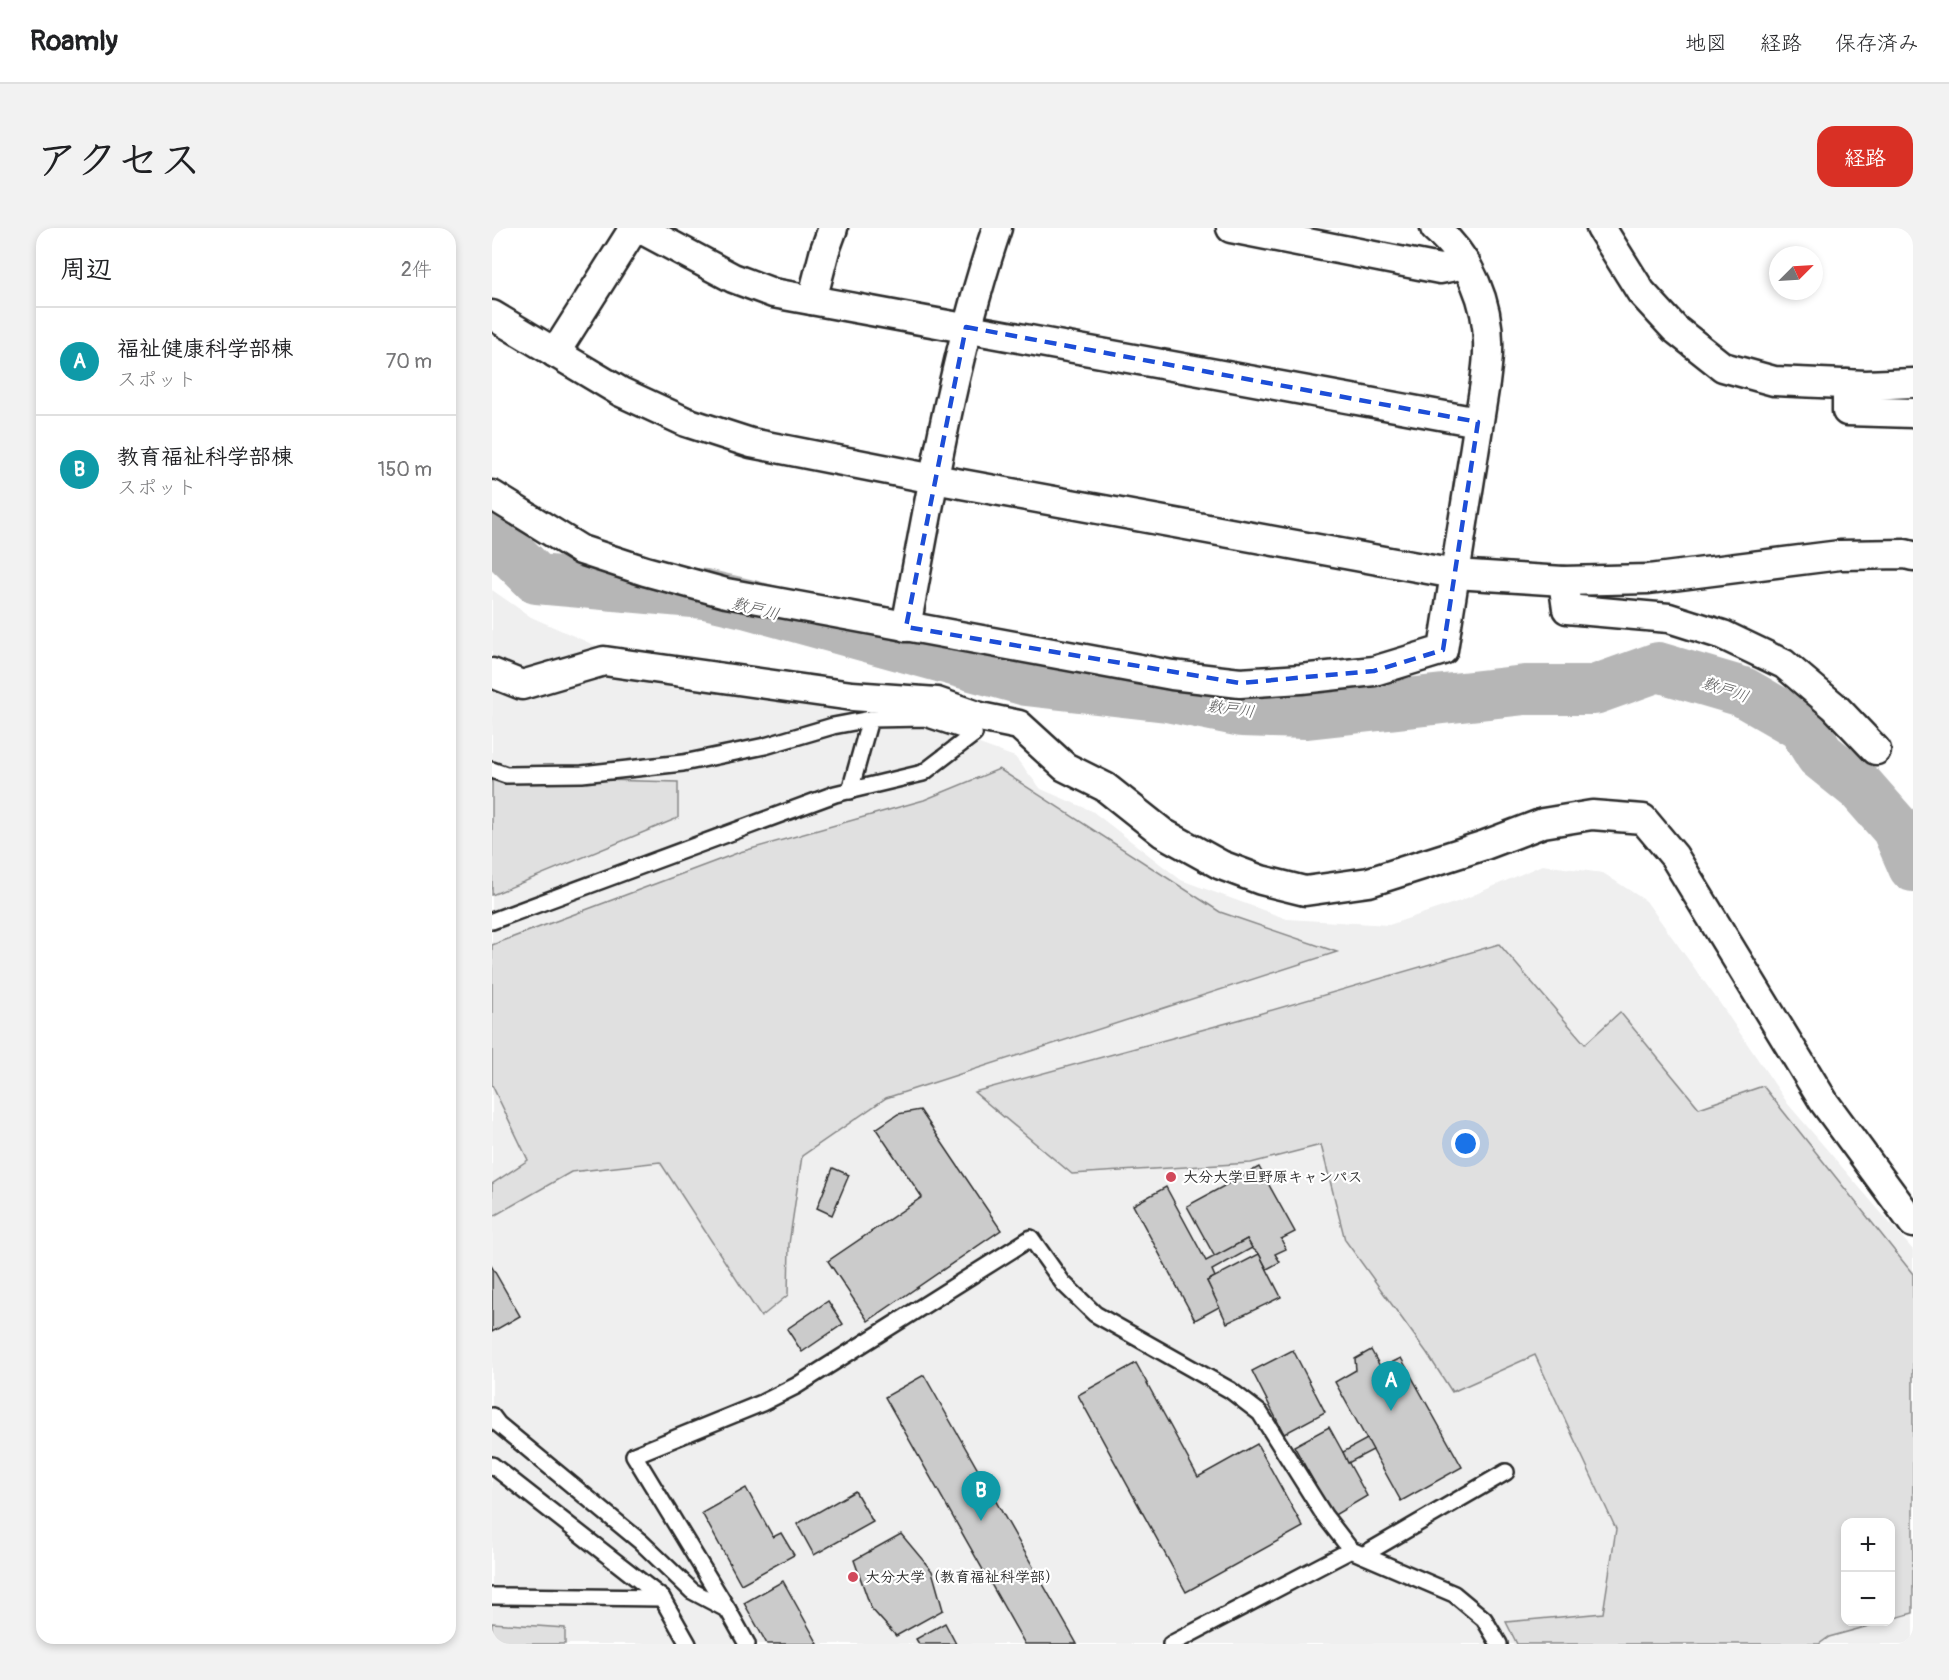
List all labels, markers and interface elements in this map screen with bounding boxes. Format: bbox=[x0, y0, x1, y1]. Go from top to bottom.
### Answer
text: Roamly bbox=[30, 24, 118, 59]
text: 地図 bbox=[1685, 30, 1727, 57]
text: 経路 bbox=[1760, 30, 1802, 57]
text: 保存済み bbox=[1835, 30, 1919, 57]
button: 経路 bbox=[1817, 126, 1913, 187]
text: アクセス bbox=[36, 135, 201, 187]
north arrow bbox=[1769, 246, 1823, 300]
text: 周辺 bbox=[60, 254, 112, 286]
text: 2件 bbox=[401, 257, 432, 282]
text: 福祉健康科学部棟 bbox=[117, 335, 293, 363]
text: A bbox=[73, 349, 86, 374]
text: 70 m bbox=[386, 349, 432, 374]
text: スポット bbox=[117, 367, 197, 392]
text: 教育福祉科学部棟 bbox=[117, 443, 293, 471]
text: B bbox=[74, 457, 85, 482]
text: 150 m bbox=[378, 457, 432, 482]
text: スポット bbox=[117, 475, 197, 500]
water label: 敷戸川 bbox=[730, 593, 782, 625]
water label: 敷戸川 bbox=[1700, 673, 1752, 707]
water label: 敷戸川 bbox=[1206, 696, 1256, 722]
your location bbox=[1451, 1129, 1480, 1158]
place label: 大分大学旦野原キャンパス bbox=[1183, 1168, 1362, 1187]
marker: 大分大学旦野原キャンパス bbox=[1164, 1170, 1178, 1184]
pin: A bbox=[1372, 1362, 1410, 1411]
pin: B bbox=[962, 1472, 1000, 1521]
map controls bbox=[1841, 1518, 1895, 1626]
button: + bbox=[1841, 1518, 1895, 1572]
place label: 大分大学（教育福祉科学部） bbox=[865, 1568, 1060, 1587]
marker: 大分大学（教育福祉科学部） bbox=[846, 1570, 860, 1584]
button: − bbox=[1841, 1572, 1895, 1626]

